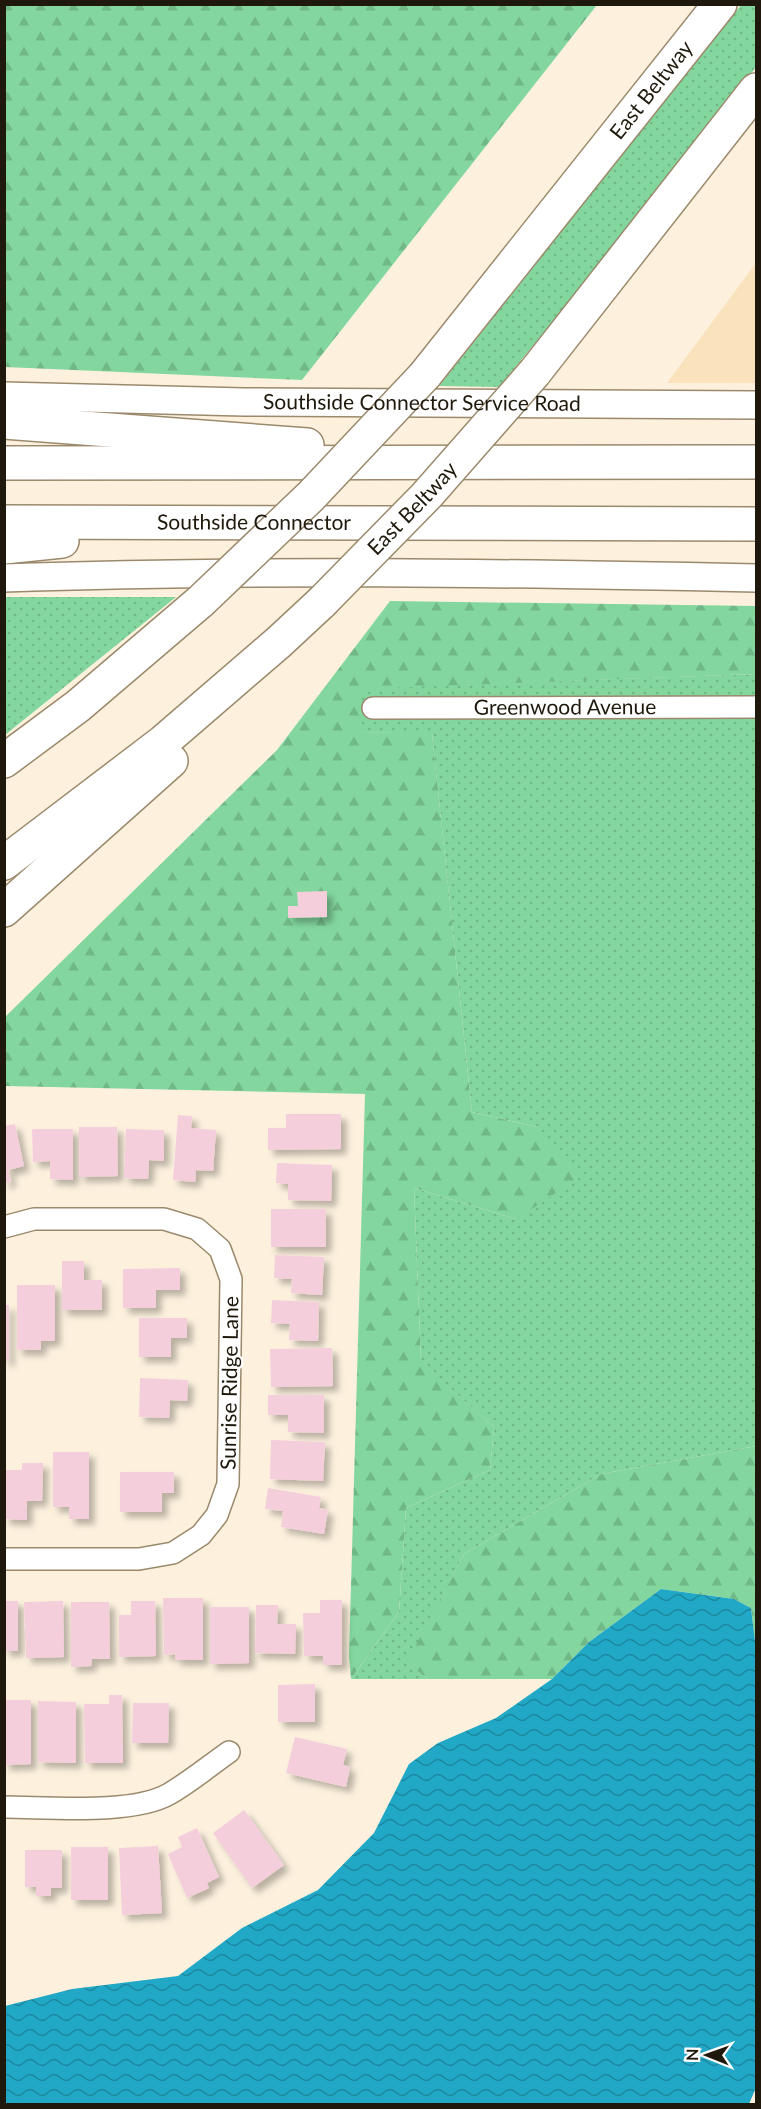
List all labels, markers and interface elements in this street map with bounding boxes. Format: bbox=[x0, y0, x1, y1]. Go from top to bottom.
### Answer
street label: East Beltway bbox=[604, 35, 697, 143]
street label: Southside Connector Service Road bbox=[263, 388, 581, 415]
street label: East Beltway bbox=[361, 456, 461, 559]
street label: Southside Connector bbox=[157, 508, 351, 534]
street label: Greenwood Avenue bbox=[474, 693, 656, 719]
street label: Sunrise Ridge Lane bbox=[214, 1296, 243, 1470]
north arrow bbox=[677, 2025, 737, 2085]
text: N bbox=[682, 2048, 701, 2061]

